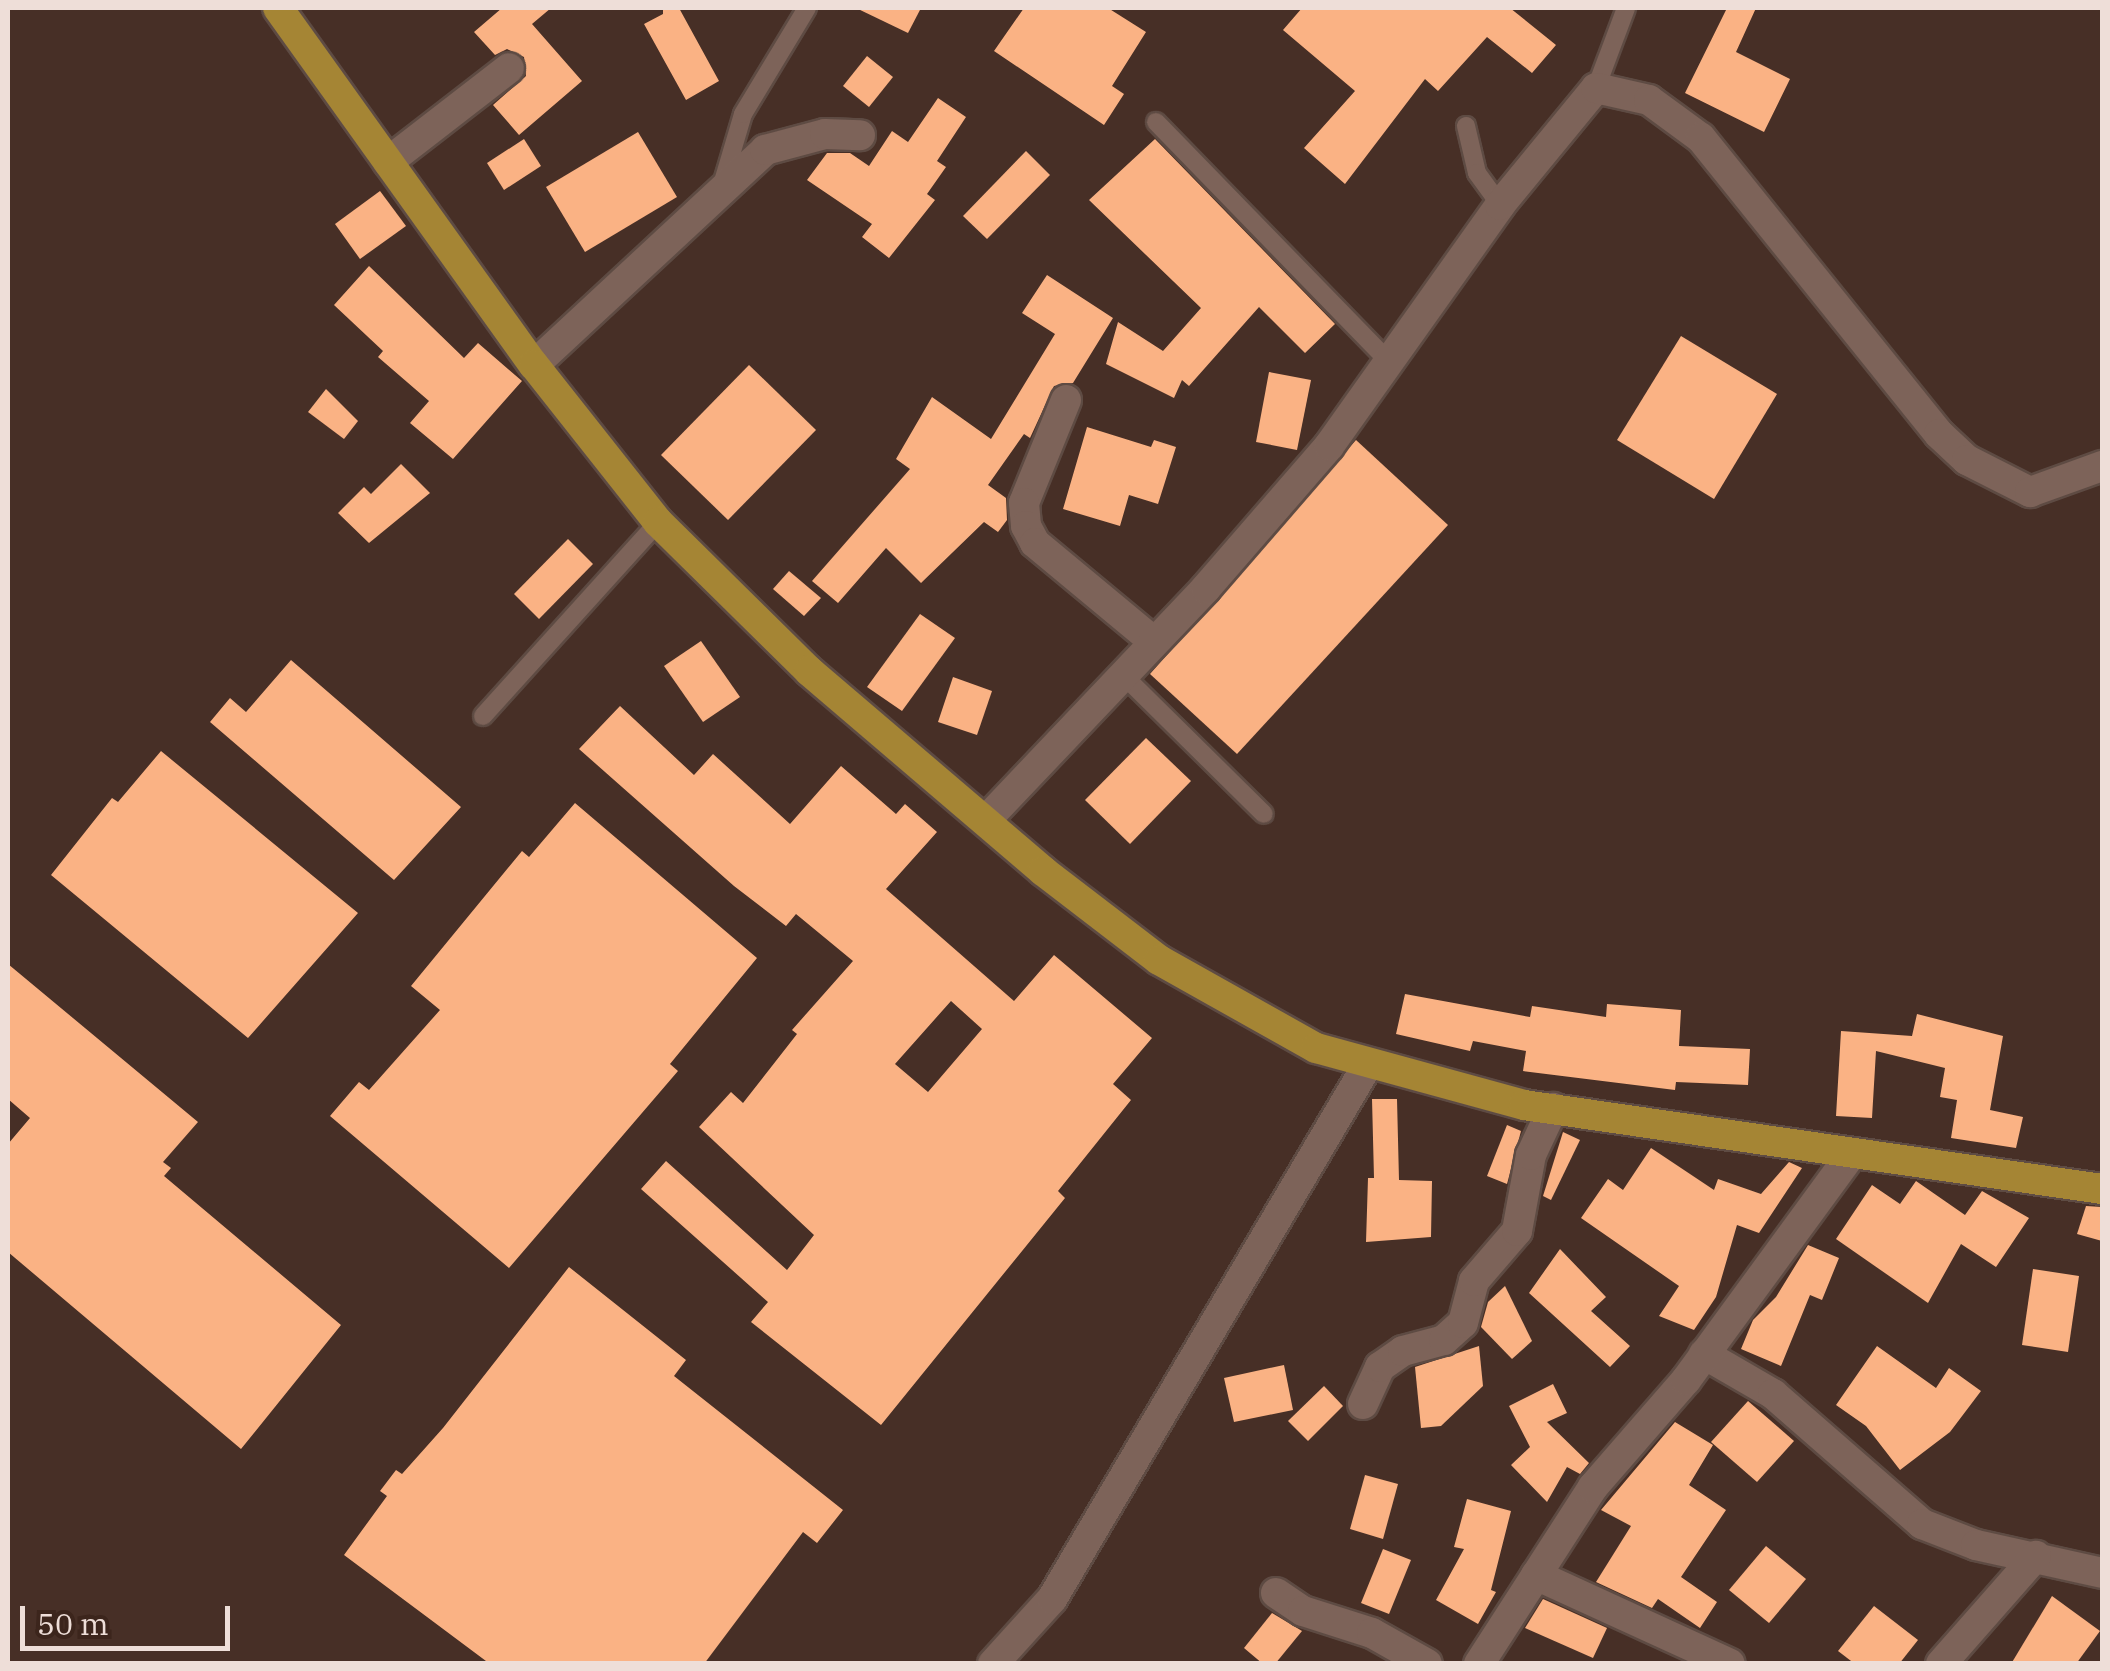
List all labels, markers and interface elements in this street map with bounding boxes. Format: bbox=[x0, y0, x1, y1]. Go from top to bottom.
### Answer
scale bar bbox=[25, 1586, 235, 1648]
text: 50 m bbox=[37, 1604, 109, 1643]

